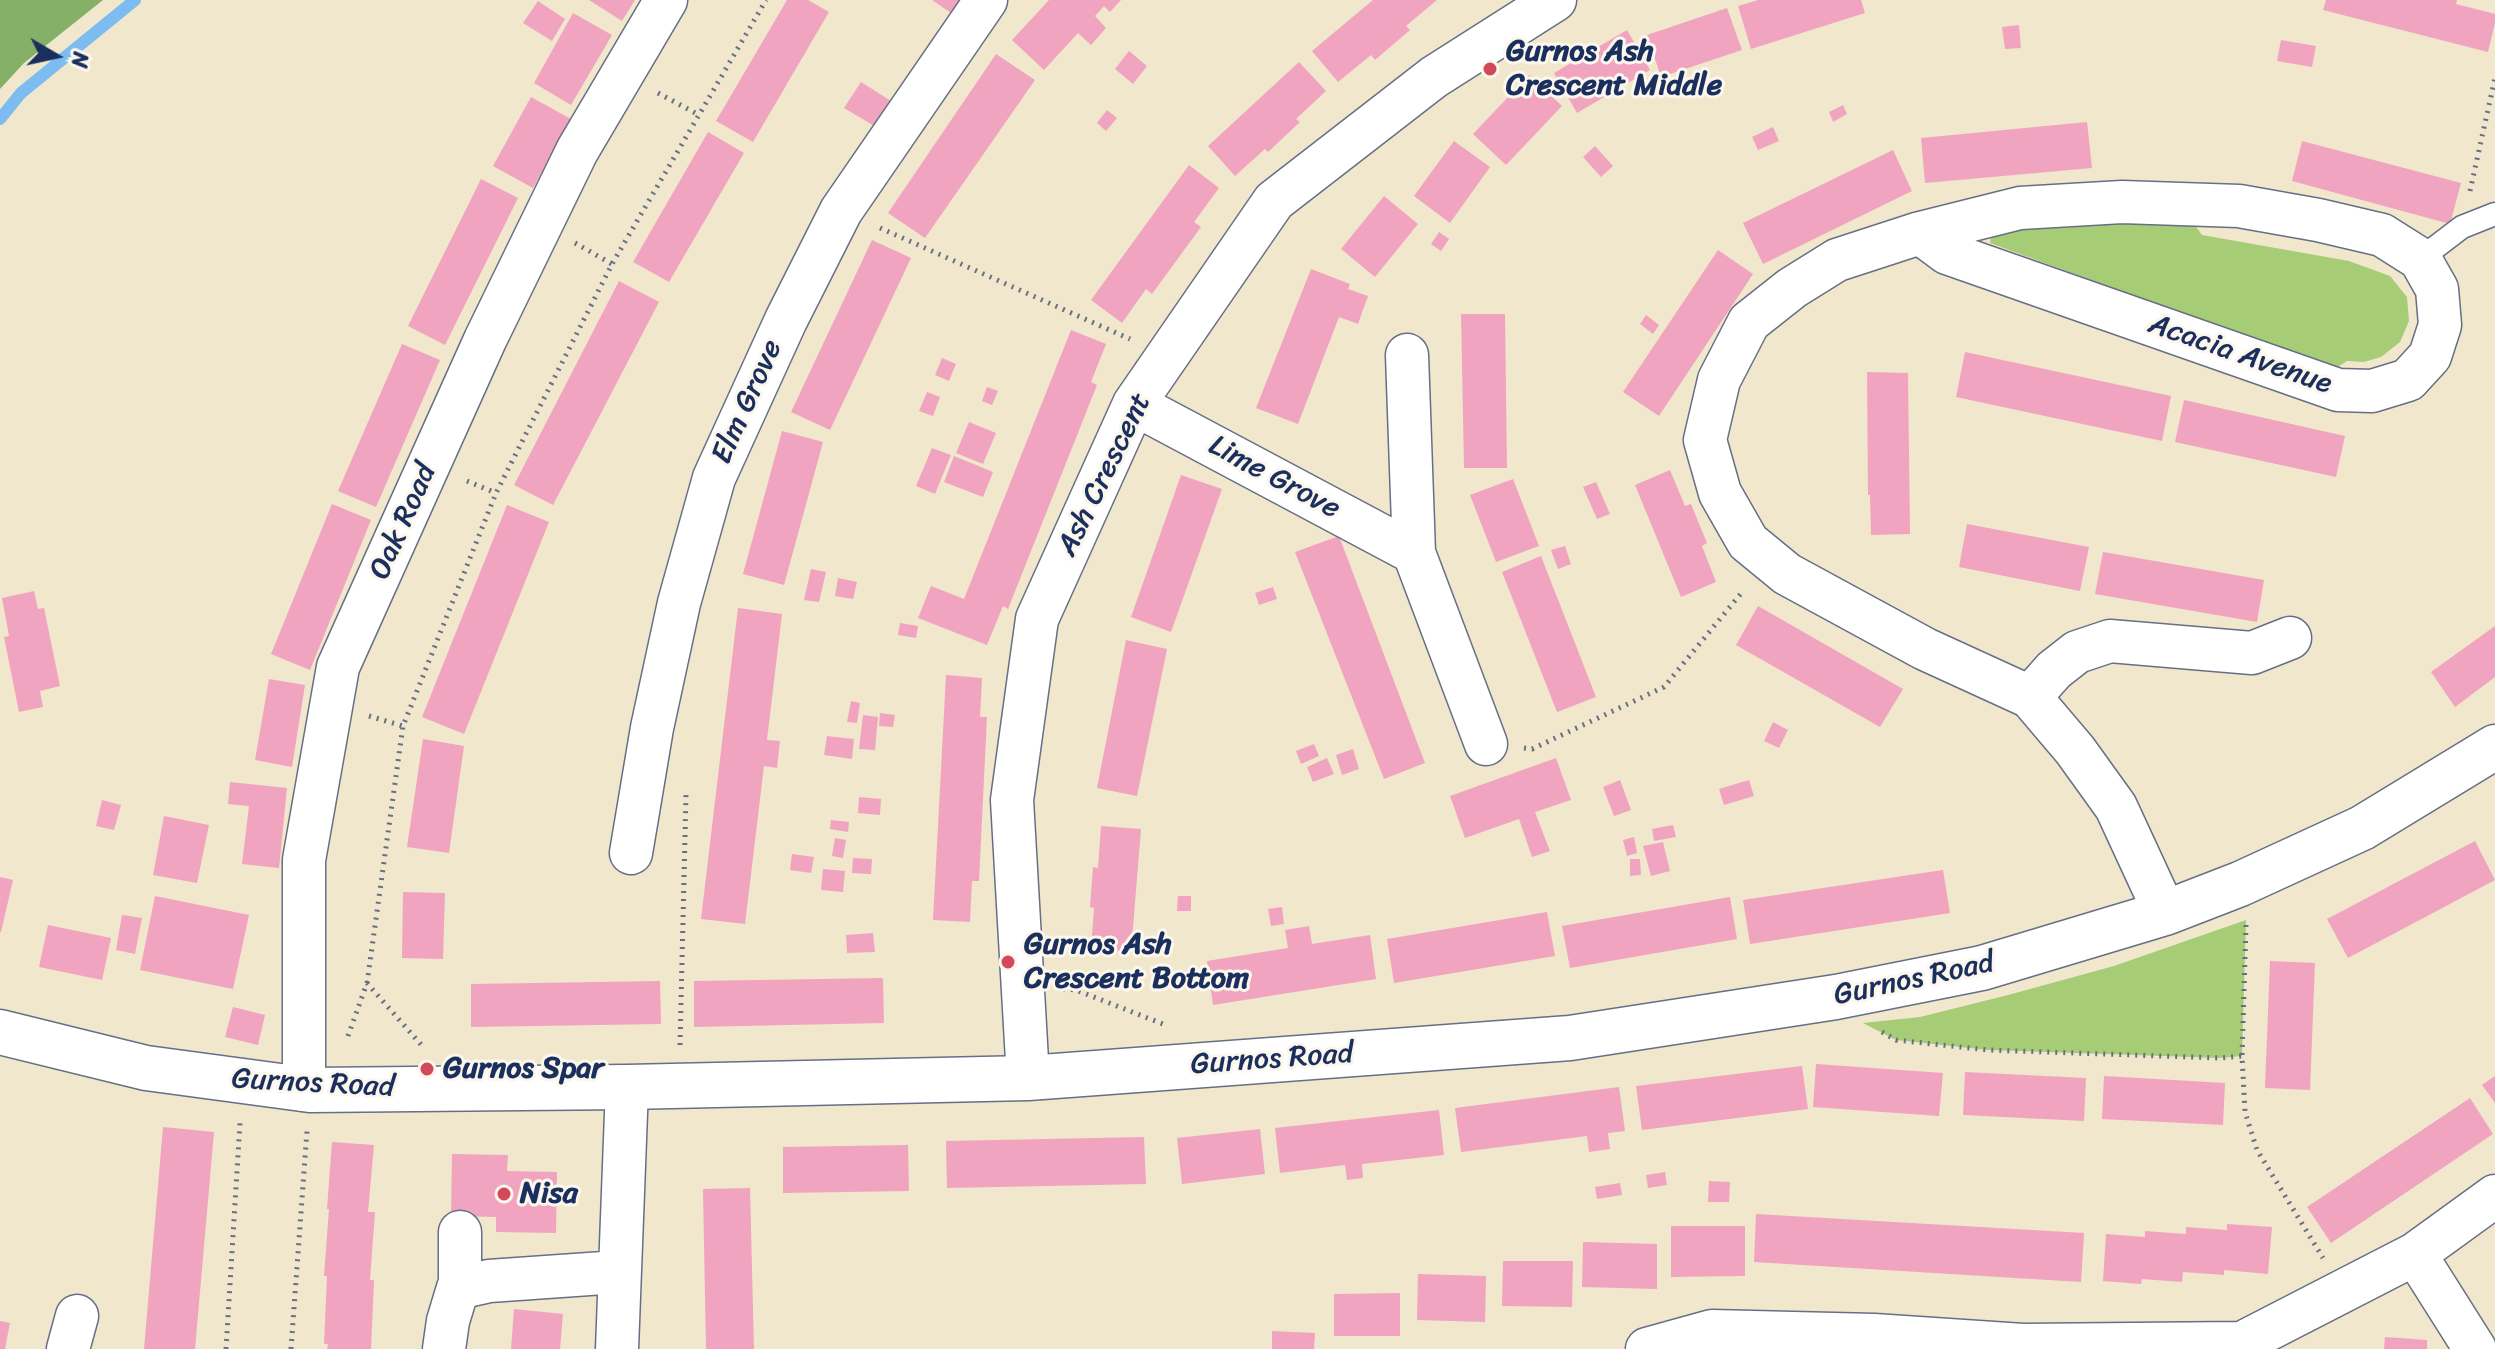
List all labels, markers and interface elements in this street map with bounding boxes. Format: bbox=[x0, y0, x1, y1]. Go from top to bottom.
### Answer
north arrow bbox=[16, 16, 96, 96]
place label: Gurnos Ash Crescent Middle bbox=[1506, 34, 1722, 104]
text: N bbox=[60, 49, 101, 70]
marker: Gurnos Ash Crescent Middle bbox=[1481, 60, 1499, 78]
street label: Acacia Avenue bbox=[2144, 307, 2336, 403]
street label: Elm Grove bbox=[705, 335, 791, 469]
street label: Ash Crescent bbox=[1050, 388, 1160, 562]
street label: Lime Grove bbox=[1202, 428, 1346, 528]
street label: Oak Road bbox=[363, 459, 445, 585]
place label: Gurnos Ash Crescent Bottom bbox=[1024, 927, 1249, 998]
street label: Gurnos Road bbox=[1831, 945, 1997, 1015]
marker: Gurnos Ash Crescent Bottom bbox=[999, 953, 1017, 971]
street label: Gurnos Road bbox=[1189, 1036, 1355, 1084]
place label: Gurnos Spar bbox=[443, 1051, 604, 1087]
marker: Gurnos Spar bbox=[418, 1060, 436, 1078]
street label: Gurnos Road bbox=[231, 1062, 395, 1106]
place label: Nisa bbox=[520, 1176, 578, 1212]
marker: Nisa bbox=[495, 1185, 513, 1203]

